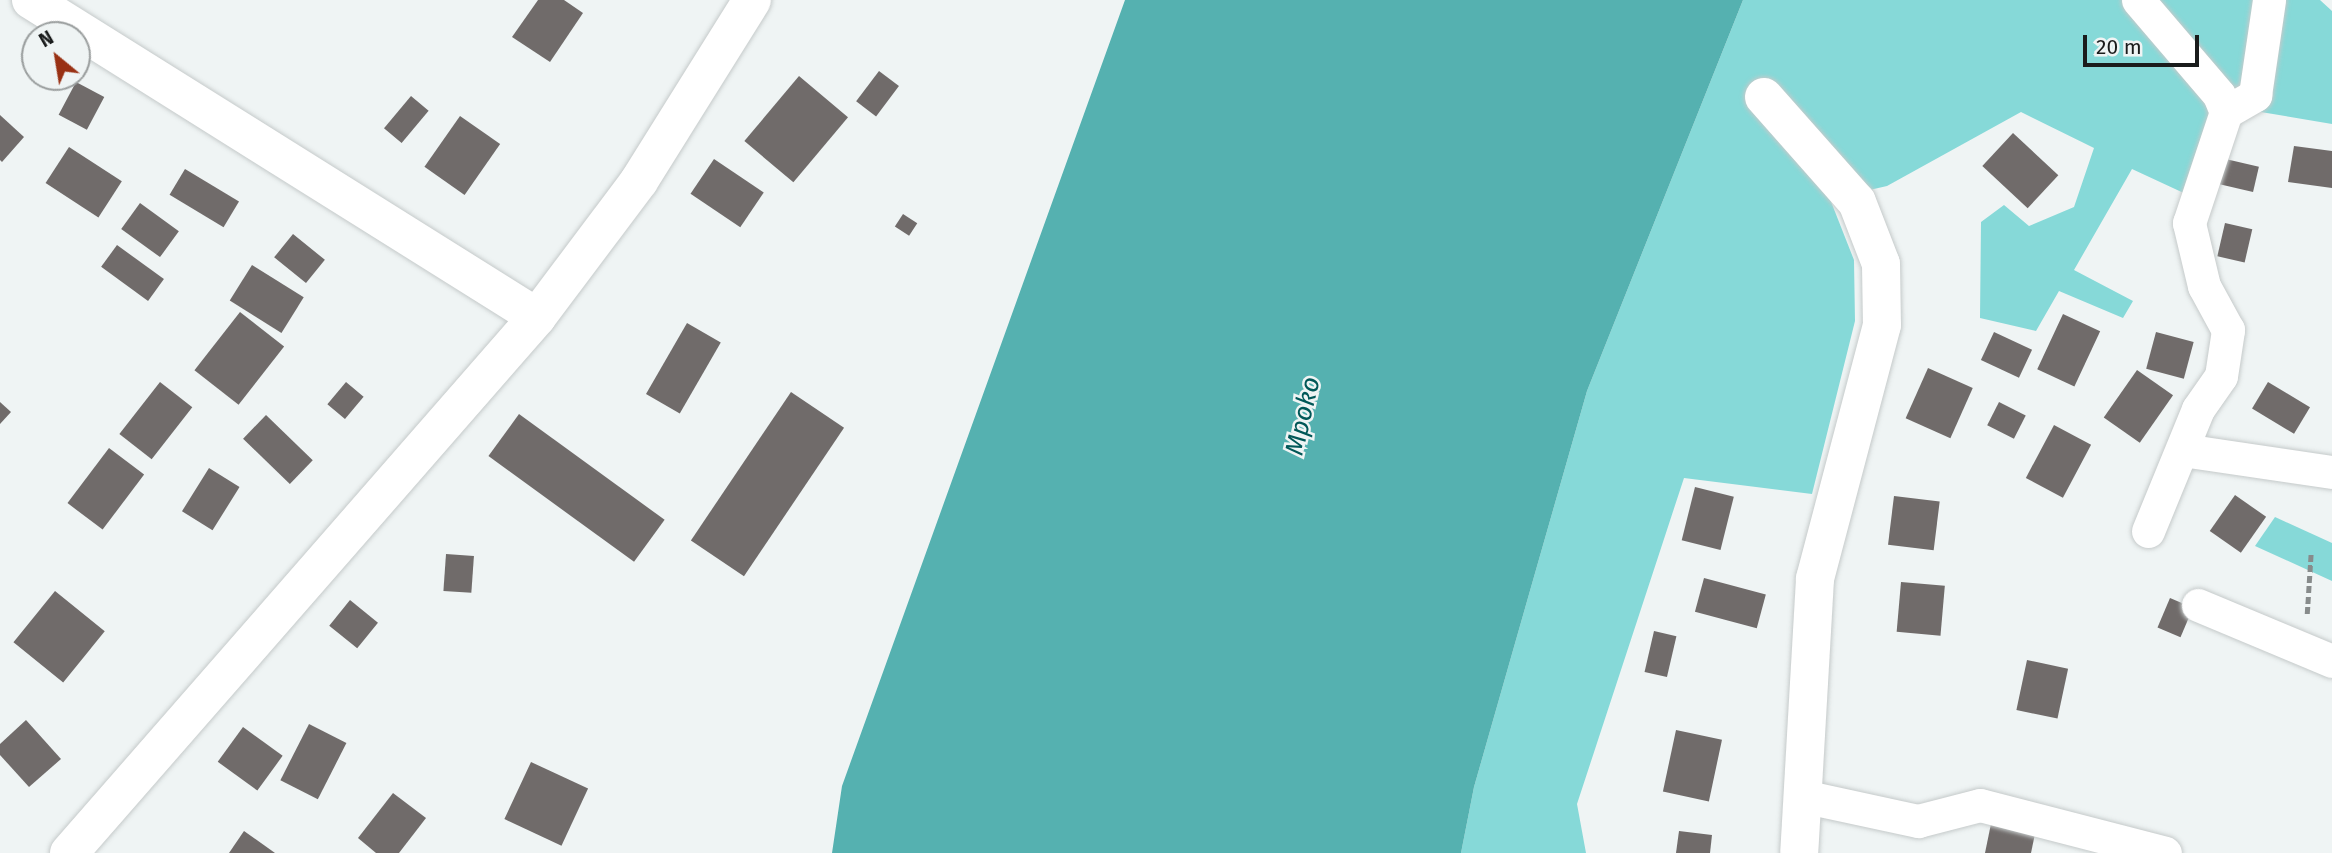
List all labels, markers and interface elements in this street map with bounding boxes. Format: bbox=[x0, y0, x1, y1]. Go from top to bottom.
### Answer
north arrow bbox=[21, 21, 91, 91]
scale bar bbox=[2087, 21, 2202, 65]
text: N bbox=[35, 26, 57, 52]
text: 20 m bbox=[2096, 34, 2142, 60]
water label: Mpoko bbox=[1279, 374, 1327, 458]

